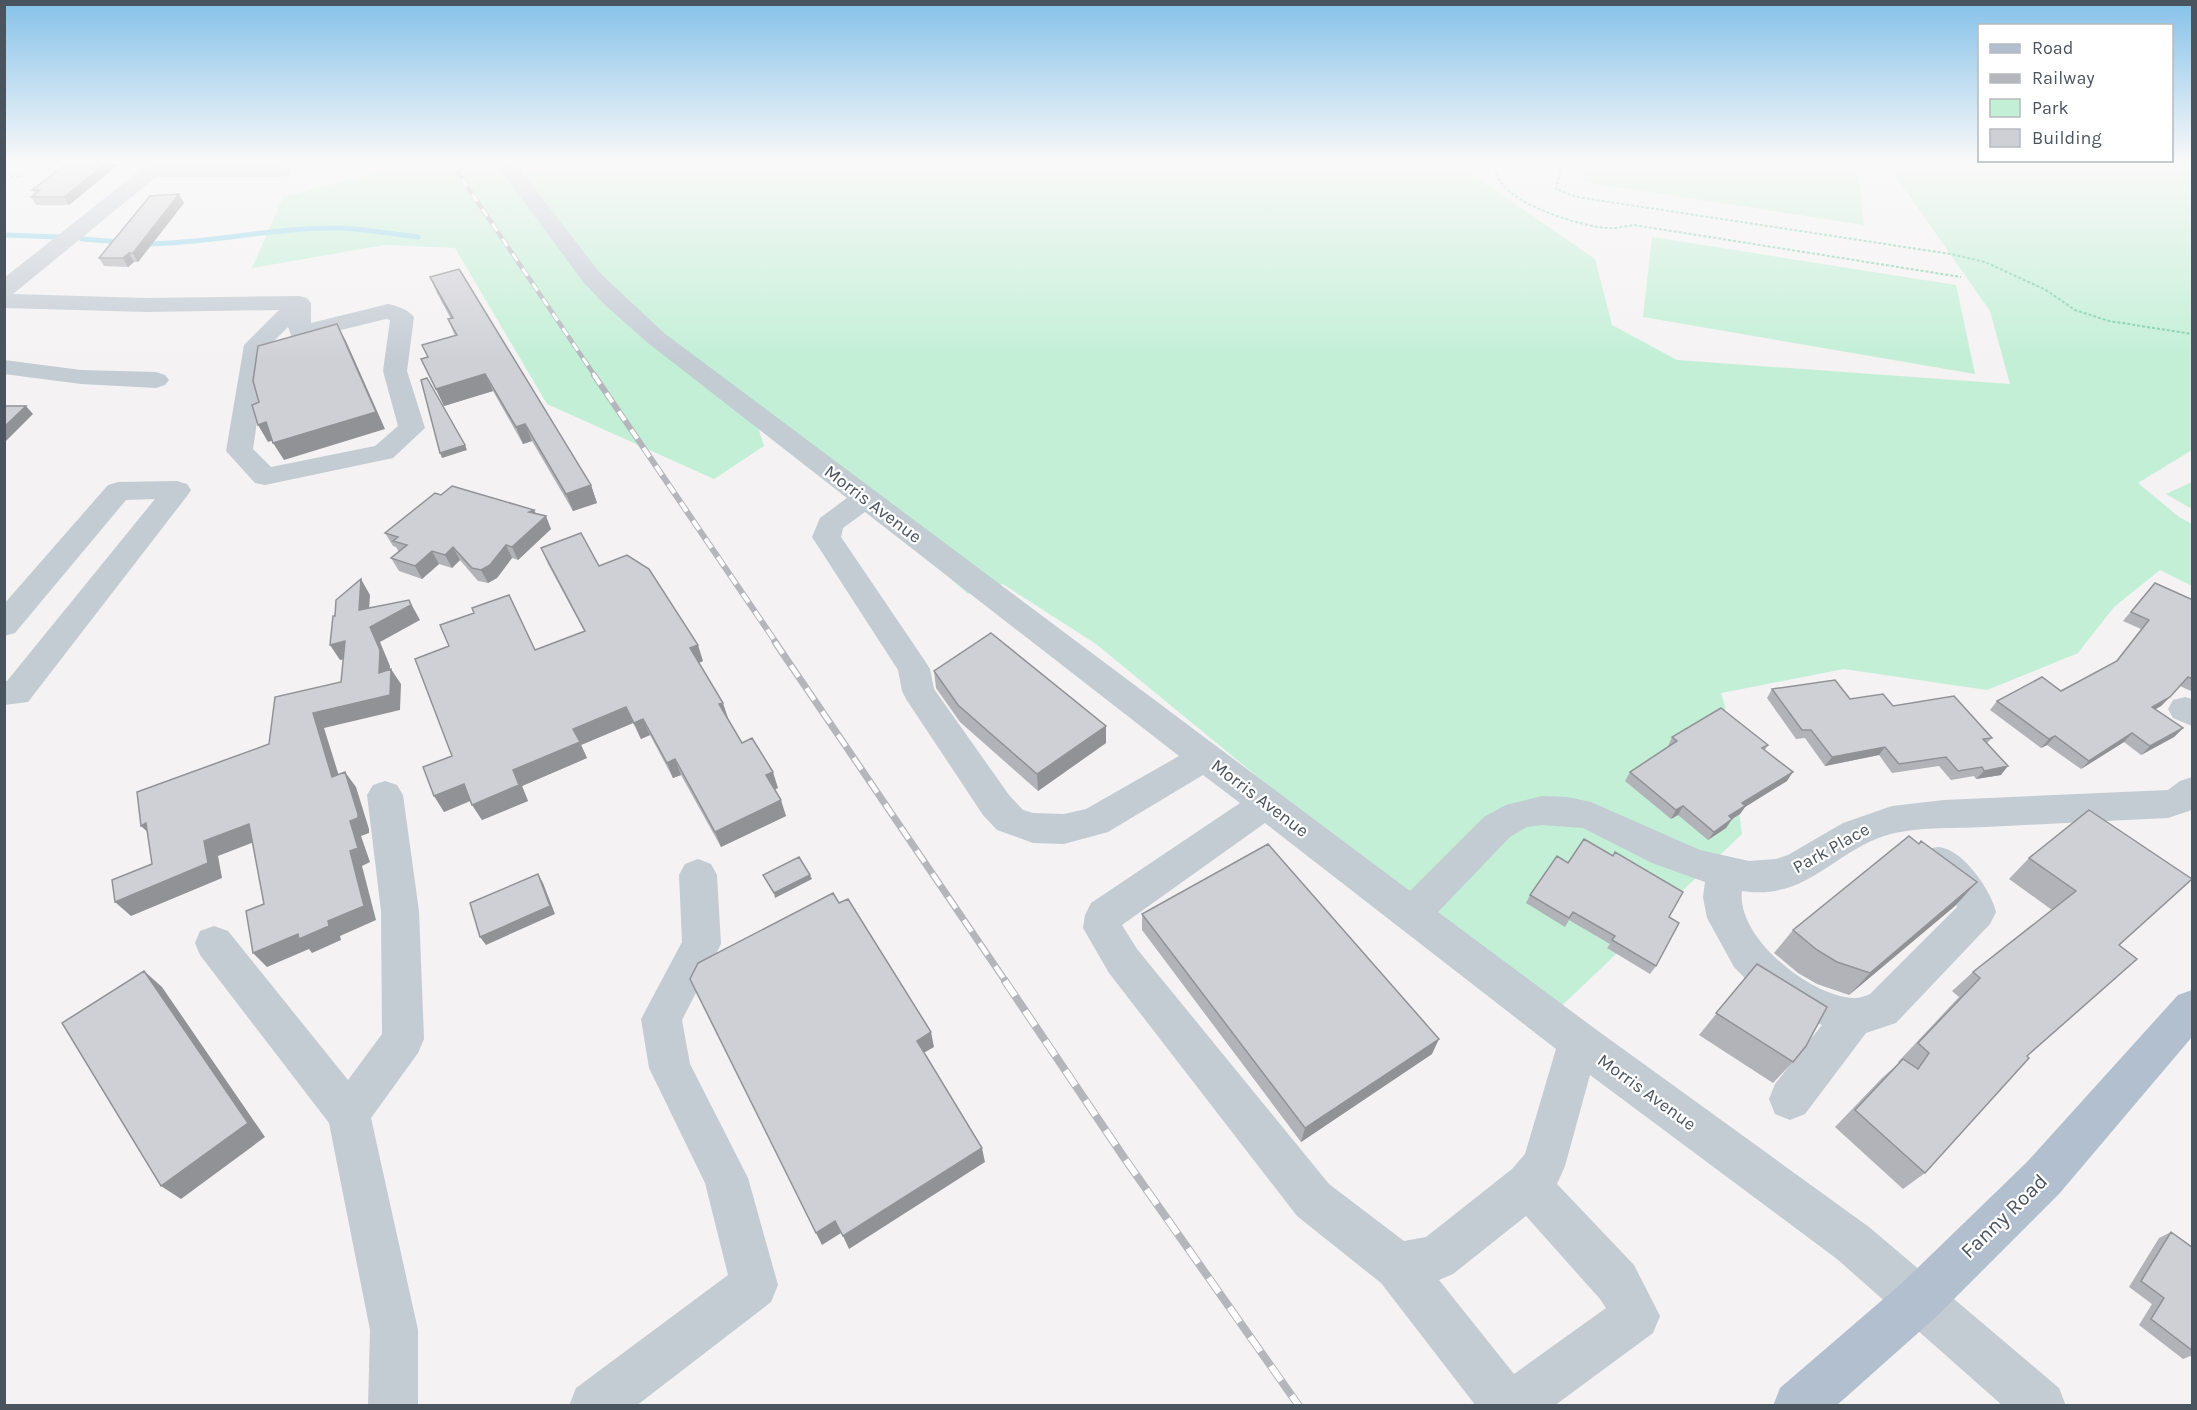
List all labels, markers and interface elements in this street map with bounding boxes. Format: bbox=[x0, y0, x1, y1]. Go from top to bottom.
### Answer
legend bbox=[1978, 24, 2173, 162]
text: Road bbox=[2032, 37, 2073, 59]
text: Railway bbox=[2032, 67, 2095, 89]
text: Park bbox=[2032, 97, 2069, 119]
text: Building bbox=[2032, 127, 2102, 149]
street label: Morris Avenue bbox=[820, 460, 926, 548]
street label: Morris Avenue bbox=[1207, 754, 1313, 842]
street label: Park Place bbox=[1789, 818, 1873, 878]
street label: Morris Avenue bbox=[1593, 1049, 1701, 1135]
street label: Fanny Road bbox=[1956, 1169, 2052, 1263]

